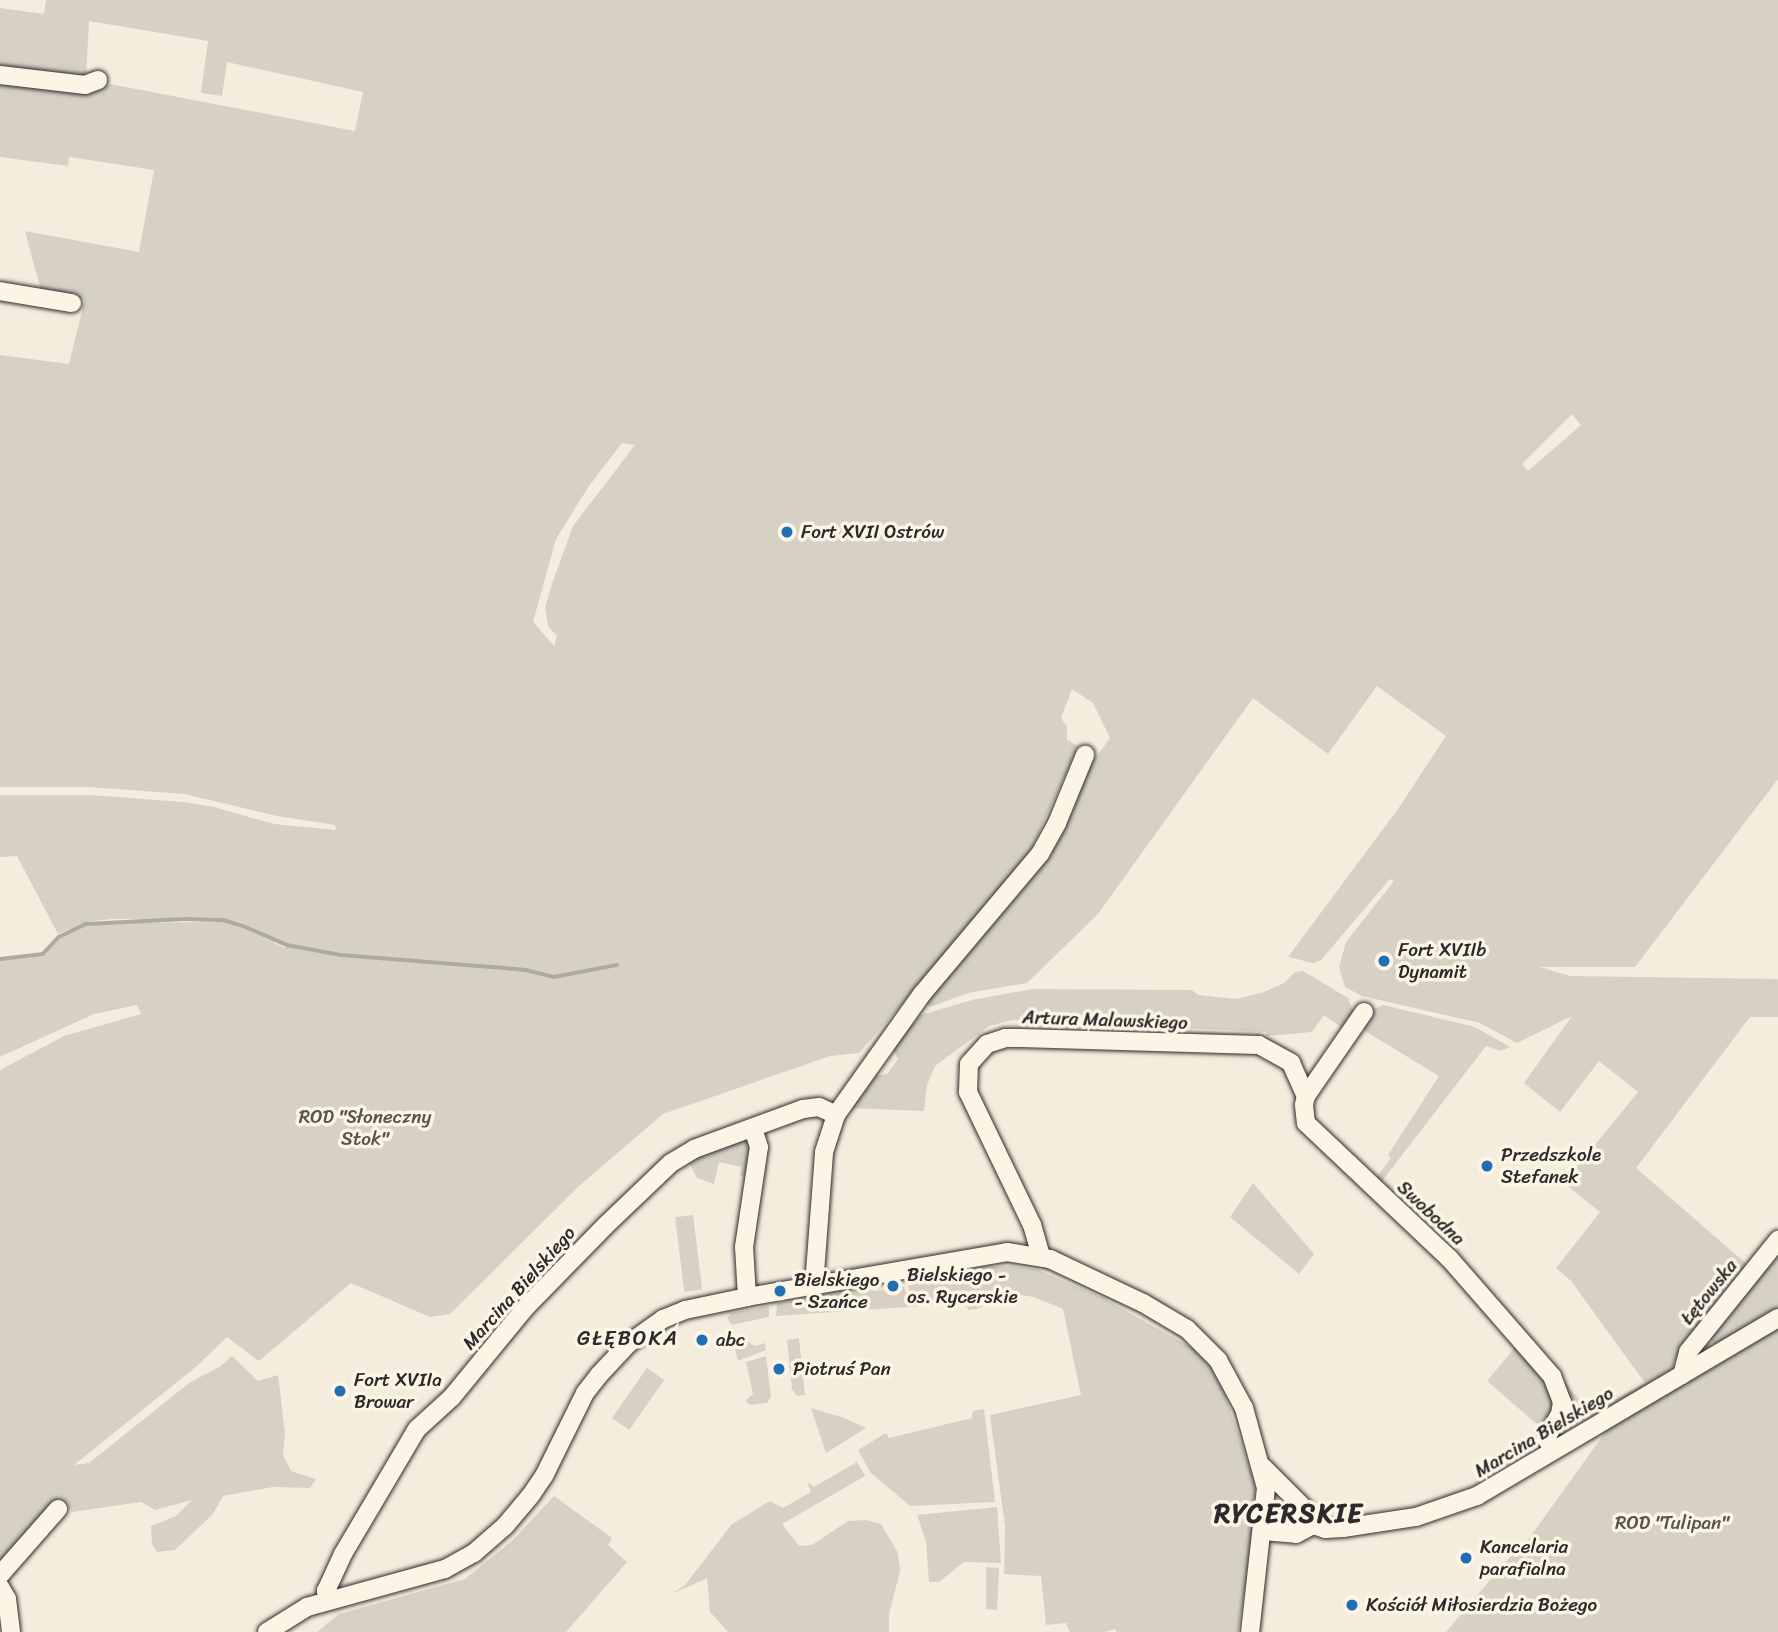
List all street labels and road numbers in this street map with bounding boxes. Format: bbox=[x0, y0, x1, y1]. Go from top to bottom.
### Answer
street label: Artura Malawskiego bbox=[1022, 1006, 1188, 1034]
street label: Swobodna bbox=[1392, 1176, 1470, 1250]
street label: Marcina Bielskiego bbox=[458, 1222, 580, 1354]
street label: Łętowska bbox=[1676, 1255, 1742, 1329]
street label: Marcina Bielskiego bbox=[1470, 1382, 1618, 1482]

